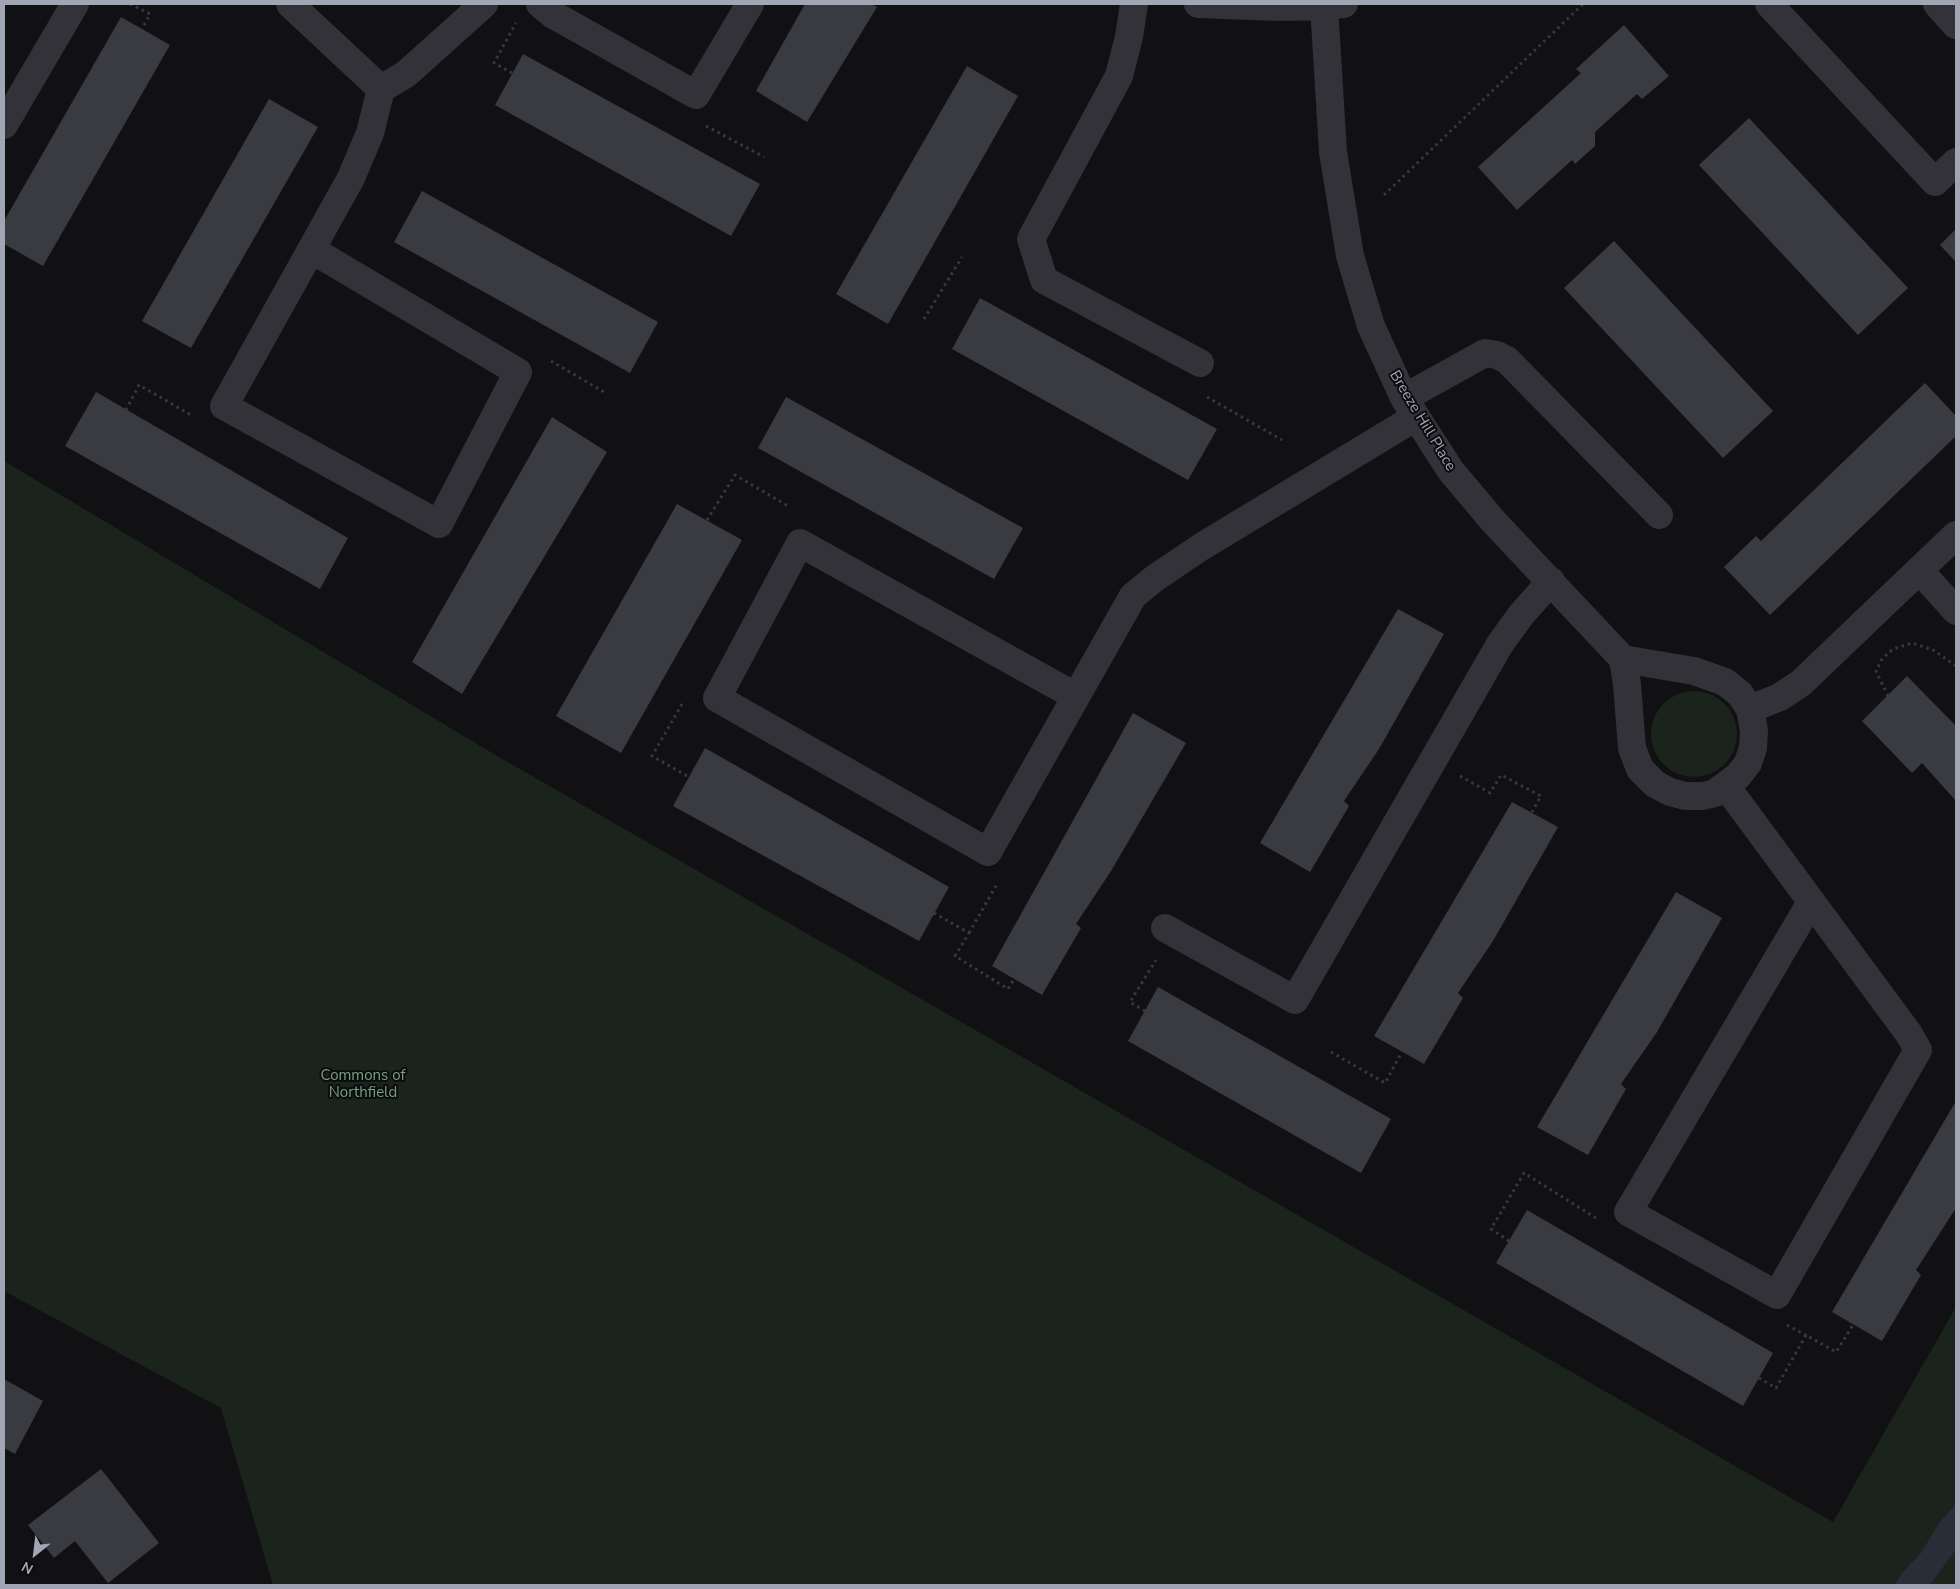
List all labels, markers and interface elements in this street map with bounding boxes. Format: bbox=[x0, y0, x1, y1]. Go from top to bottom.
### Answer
street label: Breeze Hill Place bbox=[1385, 367, 1459, 475]
park label: Commons of Northfield bbox=[321, 1067, 405, 1102]
north arrow bbox=[10, 1529, 60, 1579]
text: N bbox=[18, 1557, 37, 1578]

